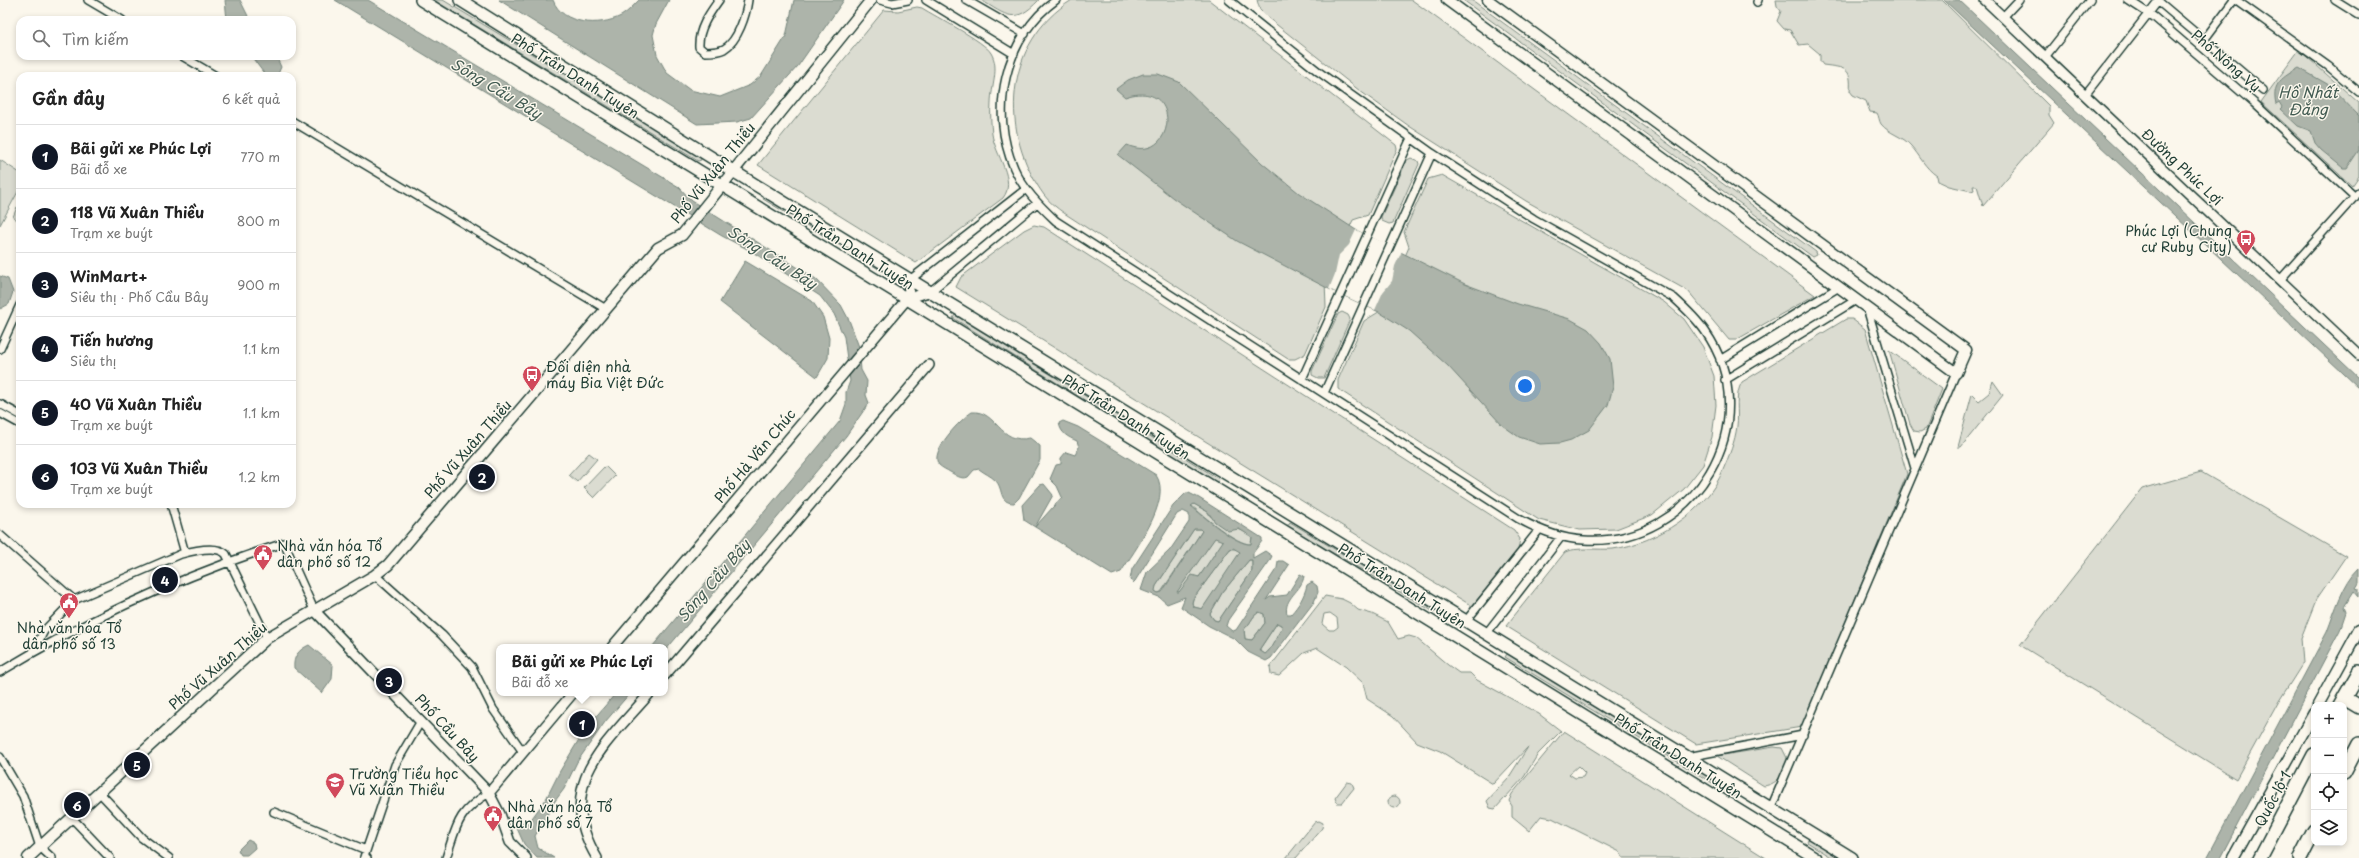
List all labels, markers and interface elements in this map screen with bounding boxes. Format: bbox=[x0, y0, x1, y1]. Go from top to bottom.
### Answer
search box bbox=[16, 16, 296, 60]
street label: Phố Nông Vụ bbox=[2187, 24, 2266, 97]
icon: search bbox=[30, 27, 52, 49]
text: Tìm kiếm bbox=[62, 27, 129, 50]
street label: Phố Trần Danh Tuyên bbox=[507, 28, 643, 123]
water label: Sông Cầu Bây bbox=[447, 51, 548, 125]
water label: Hồ Nhất Đẳng bbox=[2278, 80, 2340, 120]
text: Gần đây bbox=[32, 85, 105, 111]
text: 6 kết quả bbox=[222, 89, 280, 108]
street label: Phố Vũ Xuân Thiều bbox=[665, 118, 760, 228]
street label: Đường Phúc Lợi bbox=[2137, 123, 2228, 210]
text: Bãi gửi xe Phúc Lợi bbox=[70, 136, 211, 159]
text: 1 bbox=[42, 147, 48, 166]
text: 770 m bbox=[240, 147, 280, 166]
text: Bãi đỗ xe bbox=[70, 159, 127, 178]
street label: Phố Trần Danh Tuyên bbox=[782, 199, 918, 294]
text: 118 Vũ Xuân Thiều bbox=[70, 200, 204, 223]
text: 2 bbox=[40, 211, 50, 230]
text: 800 m bbox=[237, 211, 280, 230]
water label: Sông Cầu Bây bbox=[724, 219, 823, 295]
place label: Phúc Lợi (Chung cư Ruby City) bbox=[2125, 220, 2232, 257]
text: Trạm xe buýt bbox=[70, 223, 153, 242]
bus stop icon: Phúc Lợi (Chung cư Ruby City) bbox=[2235, 228, 2257, 256]
text: WinMart+ bbox=[70, 264, 148, 287]
text: 3 bbox=[41, 275, 49, 294]
text: 900 m bbox=[237, 275, 280, 294]
text: Siêu thị · Phố Cầu Bây bbox=[70, 287, 208, 306]
text: Tiến hương bbox=[70, 328, 153, 351]
text: 4 bbox=[41, 339, 49, 358]
text: 1.1 km bbox=[243, 339, 280, 358]
text: Siêu thị bbox=[70, 351, 116, 370]
place label: Đối diện nhà máy Bia Việt Đức bbox=[546, 356, 664, 393]
bus stop icon: Đối diện nhà máy Bia Việt Đức bbox=[521, 364, 543, 392]
street label: Phố Trần Danh Tuyên bbox=[1058, 369, 1194, 464]
your location bbox=[1515, 376, 1535, 396]
text: 40 Vũ Xuân Thiều bbox=[70, 392, 202, 415]
street label: Phố Vũ Xuân Thiều bbox=[419, 395, 516, 503]
text: 5 bbox=[41, 403, 49, 422]
text: 1.1 km bbox=[243, 403, 280, 422]
street label: Phố Hà Văn Chúc bbox=[709, 404, 800, 507]
text: Trạm xe buýt bbox=[70, 415, 153, 434]
text: 103 Vũ Xuân Thiều bbox=[70, 456, 208, 479]
pin: 2 bbox=[469, 462, 495, 492]
text: 6 bbox=[40, 467, 50, 486]
text: 1.2 km bbox=[239, 467, 280, 486]
text: Trạm xe buýt bbox=[70, 479, 153, 498]
water label: Sông Cầu Bây bbox=[671, 533, 756, 626]
place label: Nhà văn hóa Tổ dân phố số 12 bbox=[277, 535, 382, 572]
street label: Phố Trần Danh Tuyên bbox=[1334, 538, 1470, 633]
public building icon: Nhà văn hóa Tổ dân phố số 12 bbox=[252, 543, 274, 571]
pin: 4 bbox=[152, 565, 178, 595]
public building icon: Nhà văn hóa Tổ dân phố số 13 bbox=[58, 591, 80, 619]
place label: Nhà văn hóa Tổ dân phố số 13 bbox=[16, 617, 122, 654]
street label: Phố Vũ Xuân Thiều bbox=[164, 617, 272, 714]
popup bbox=[496, 644, 668, 696]
text: Bãi gửi xe Phúc Lợi bbox=[511, 649, 653, 672]
pin: 3 bbox=[376, 666, 402, 696]
text: Bãi đỗ xe bbox=[511, 672, 569, 691]
street label: Phố Cầu Bây bbox=[410, 689, 485, 766]
map controls bbox=[2311, 702, 2347, 846]
button: + bbox=[2311, 702, 2347, 738]
street label: Phố Trần Danh Tuyên bbox=[1610, 708, 1746, 803]
pin: 1 bbox=[569, 709, 595, 739]
button: − bbox=[2311, 738, 2347, 774]
pin: 5 bbox=[124, 750, 150, 780]
place label: Trường Tiểu học Vũ Xuân Thiều bbox=[349, 763, 458, 800]
street label: Quốc lộ 1 bbox=[2249, 767, 2296, 830]
school or university icon: Trường Tiểu học Vũ Xuân Thiều bbox=[324, 771, 346, 799]
button: locate bbox=[2311, 774, 2347, 810]
pin: 6 bbox=[64, 790, 90, 820]
place label: Nhà văn hóa Tổ dân phố số 7 bbox=[507, 796, 612, 833]
public building icon: Nhà văn hóa Tổ dân phố số 7 bbox=[482, 804, 504, 832]
button: layers bbox=[2311, 810, 2347, 846]

